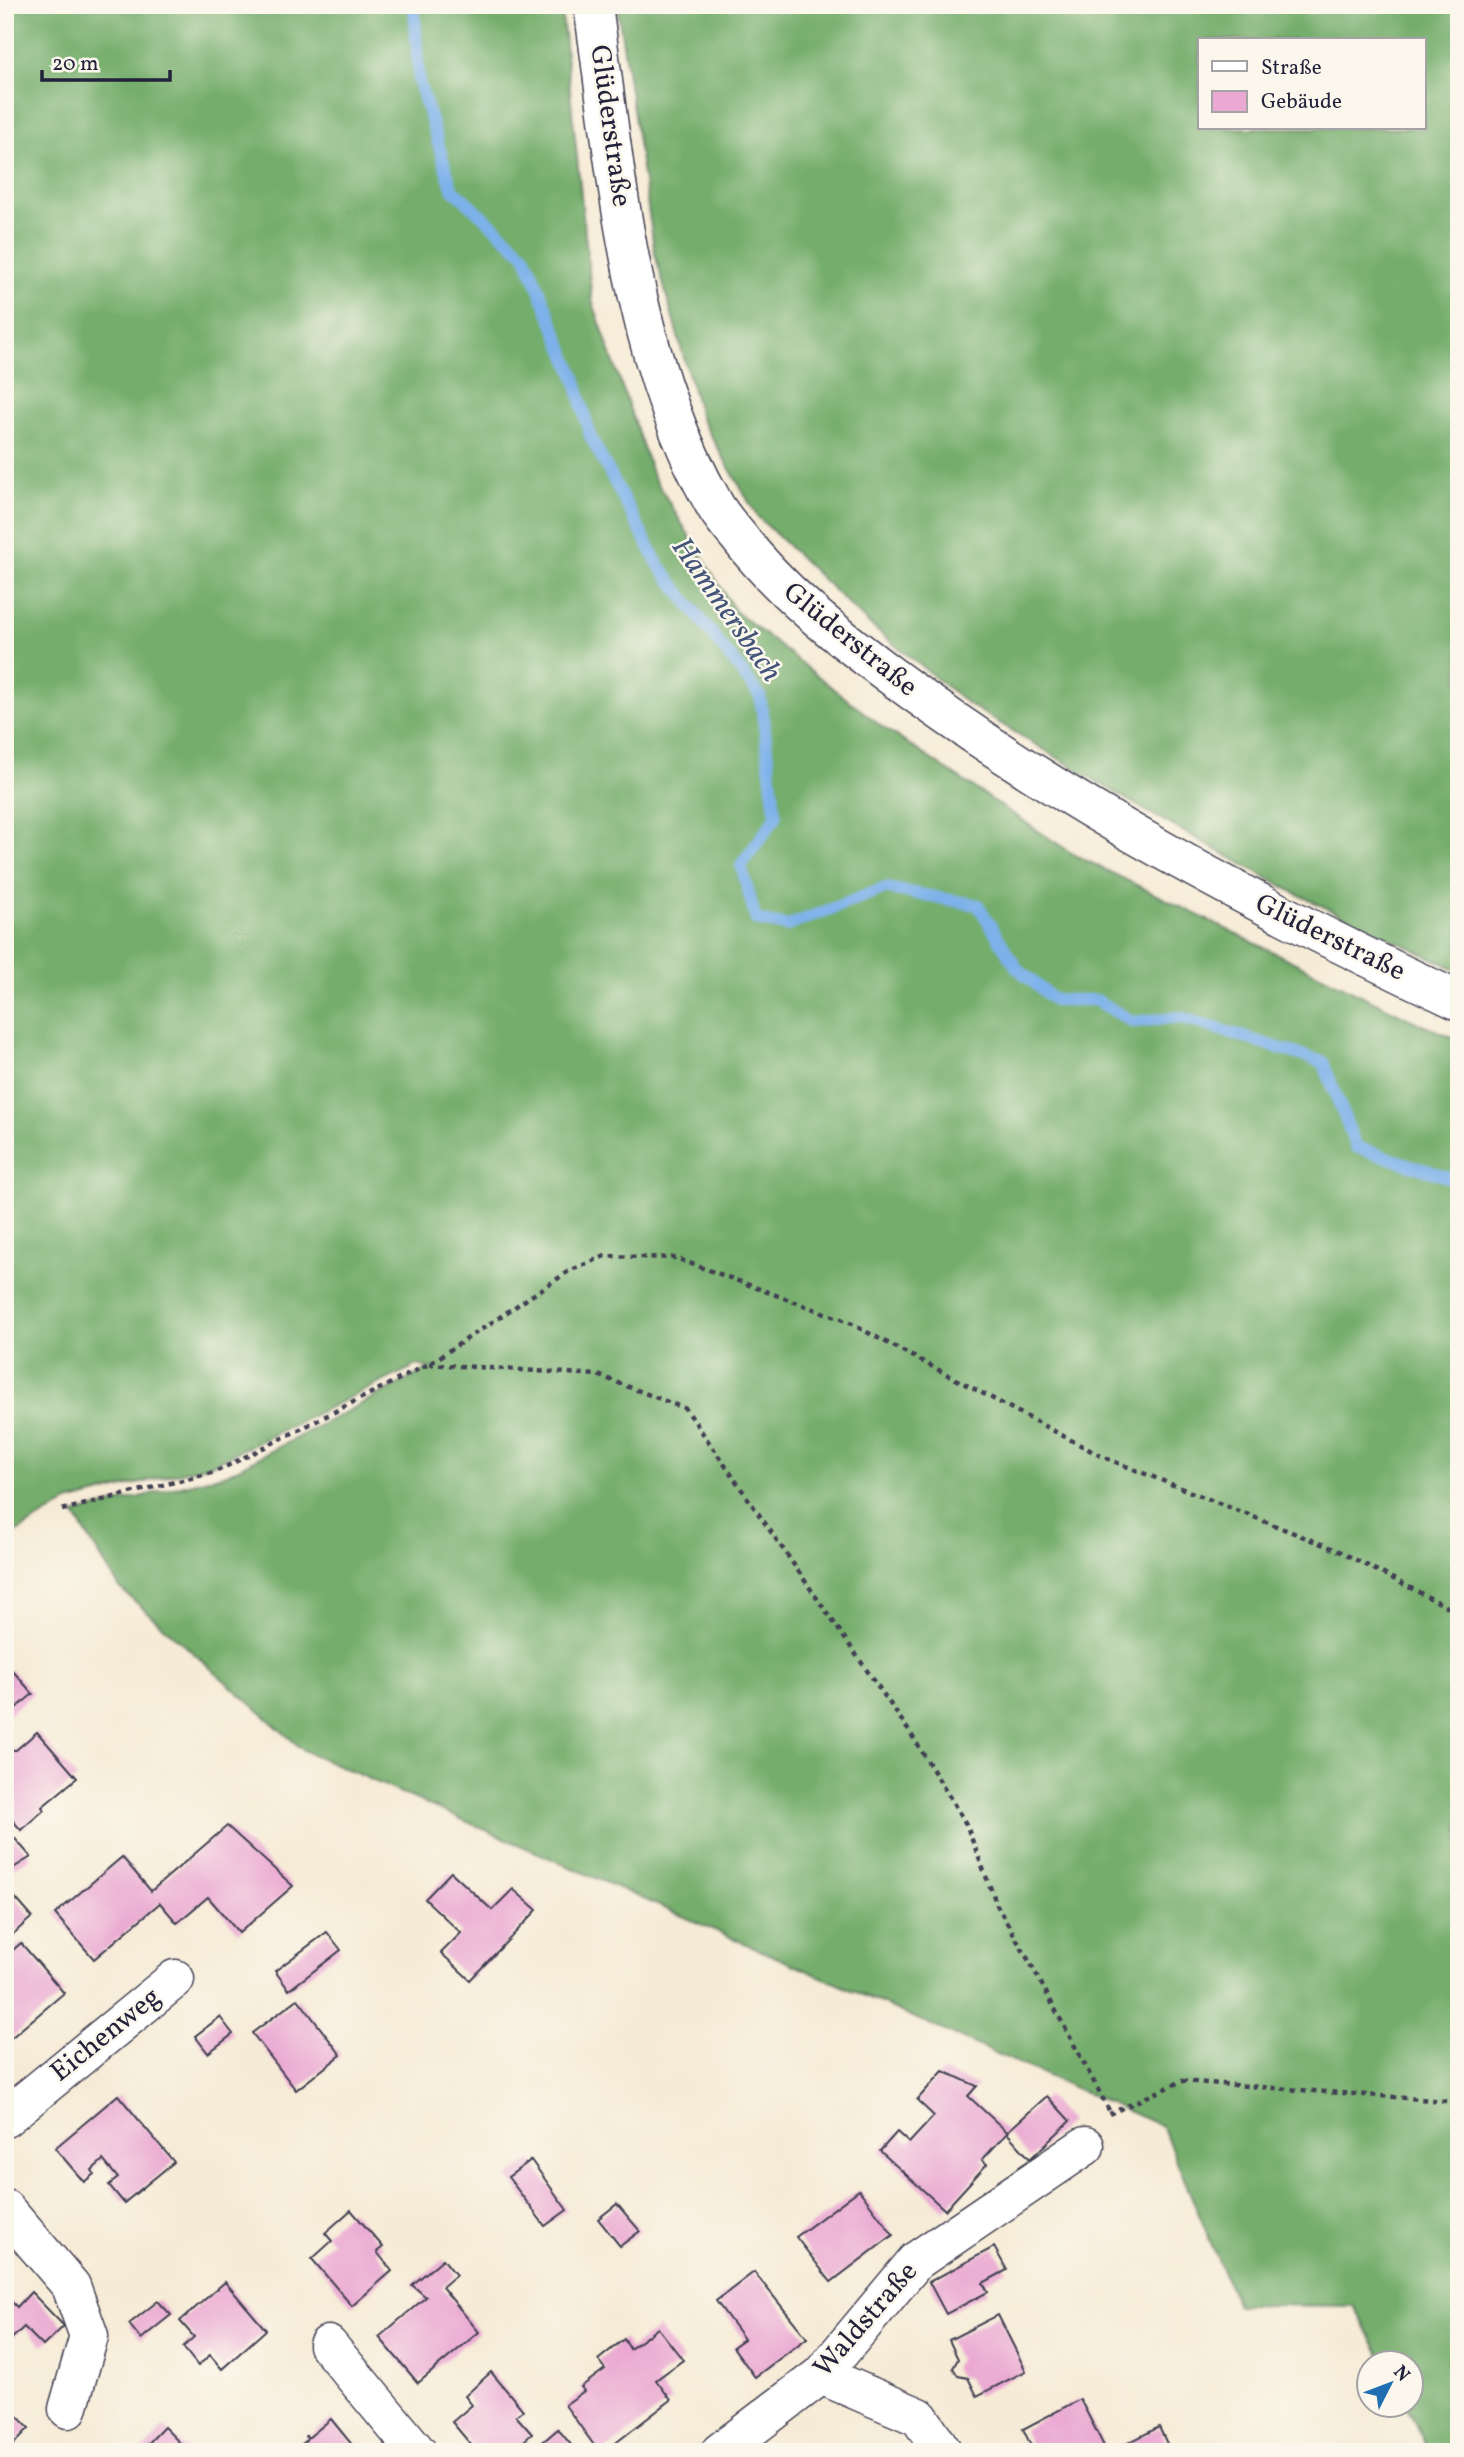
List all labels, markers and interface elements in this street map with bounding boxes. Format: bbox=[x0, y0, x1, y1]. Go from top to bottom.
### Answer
scale bar bbox=[42, 38, 170, 82]
legend bbox=[1198, 38, 1426, 130]
street label: Glüderstraße bbox=[579, 43, 641, 209]
text: 20 m bbox=[52, 50, 98, 79]
text: Straße bbox=[1261, 54, 1322, 83]
text: Gebäude bbox=[1261, 88, 1342, 117]
water label: Hammersbach bbox=[661, 529, 791, 691]
street label: Glüderstraße bbox=[774, 574, 926, 706]
street label: Glüderstraße bbox=[1248, 885, 1412, 991]
street label: Eichenweg bbox=[43, 1978, 169, 2092]
street label: Waldstraße bbox=[805, 2254, 927, 2386]
north arrow bbox=[1356, 2348, 1426, 2418]
text: N bbox=[1387, 2360, 1416, 2388]

